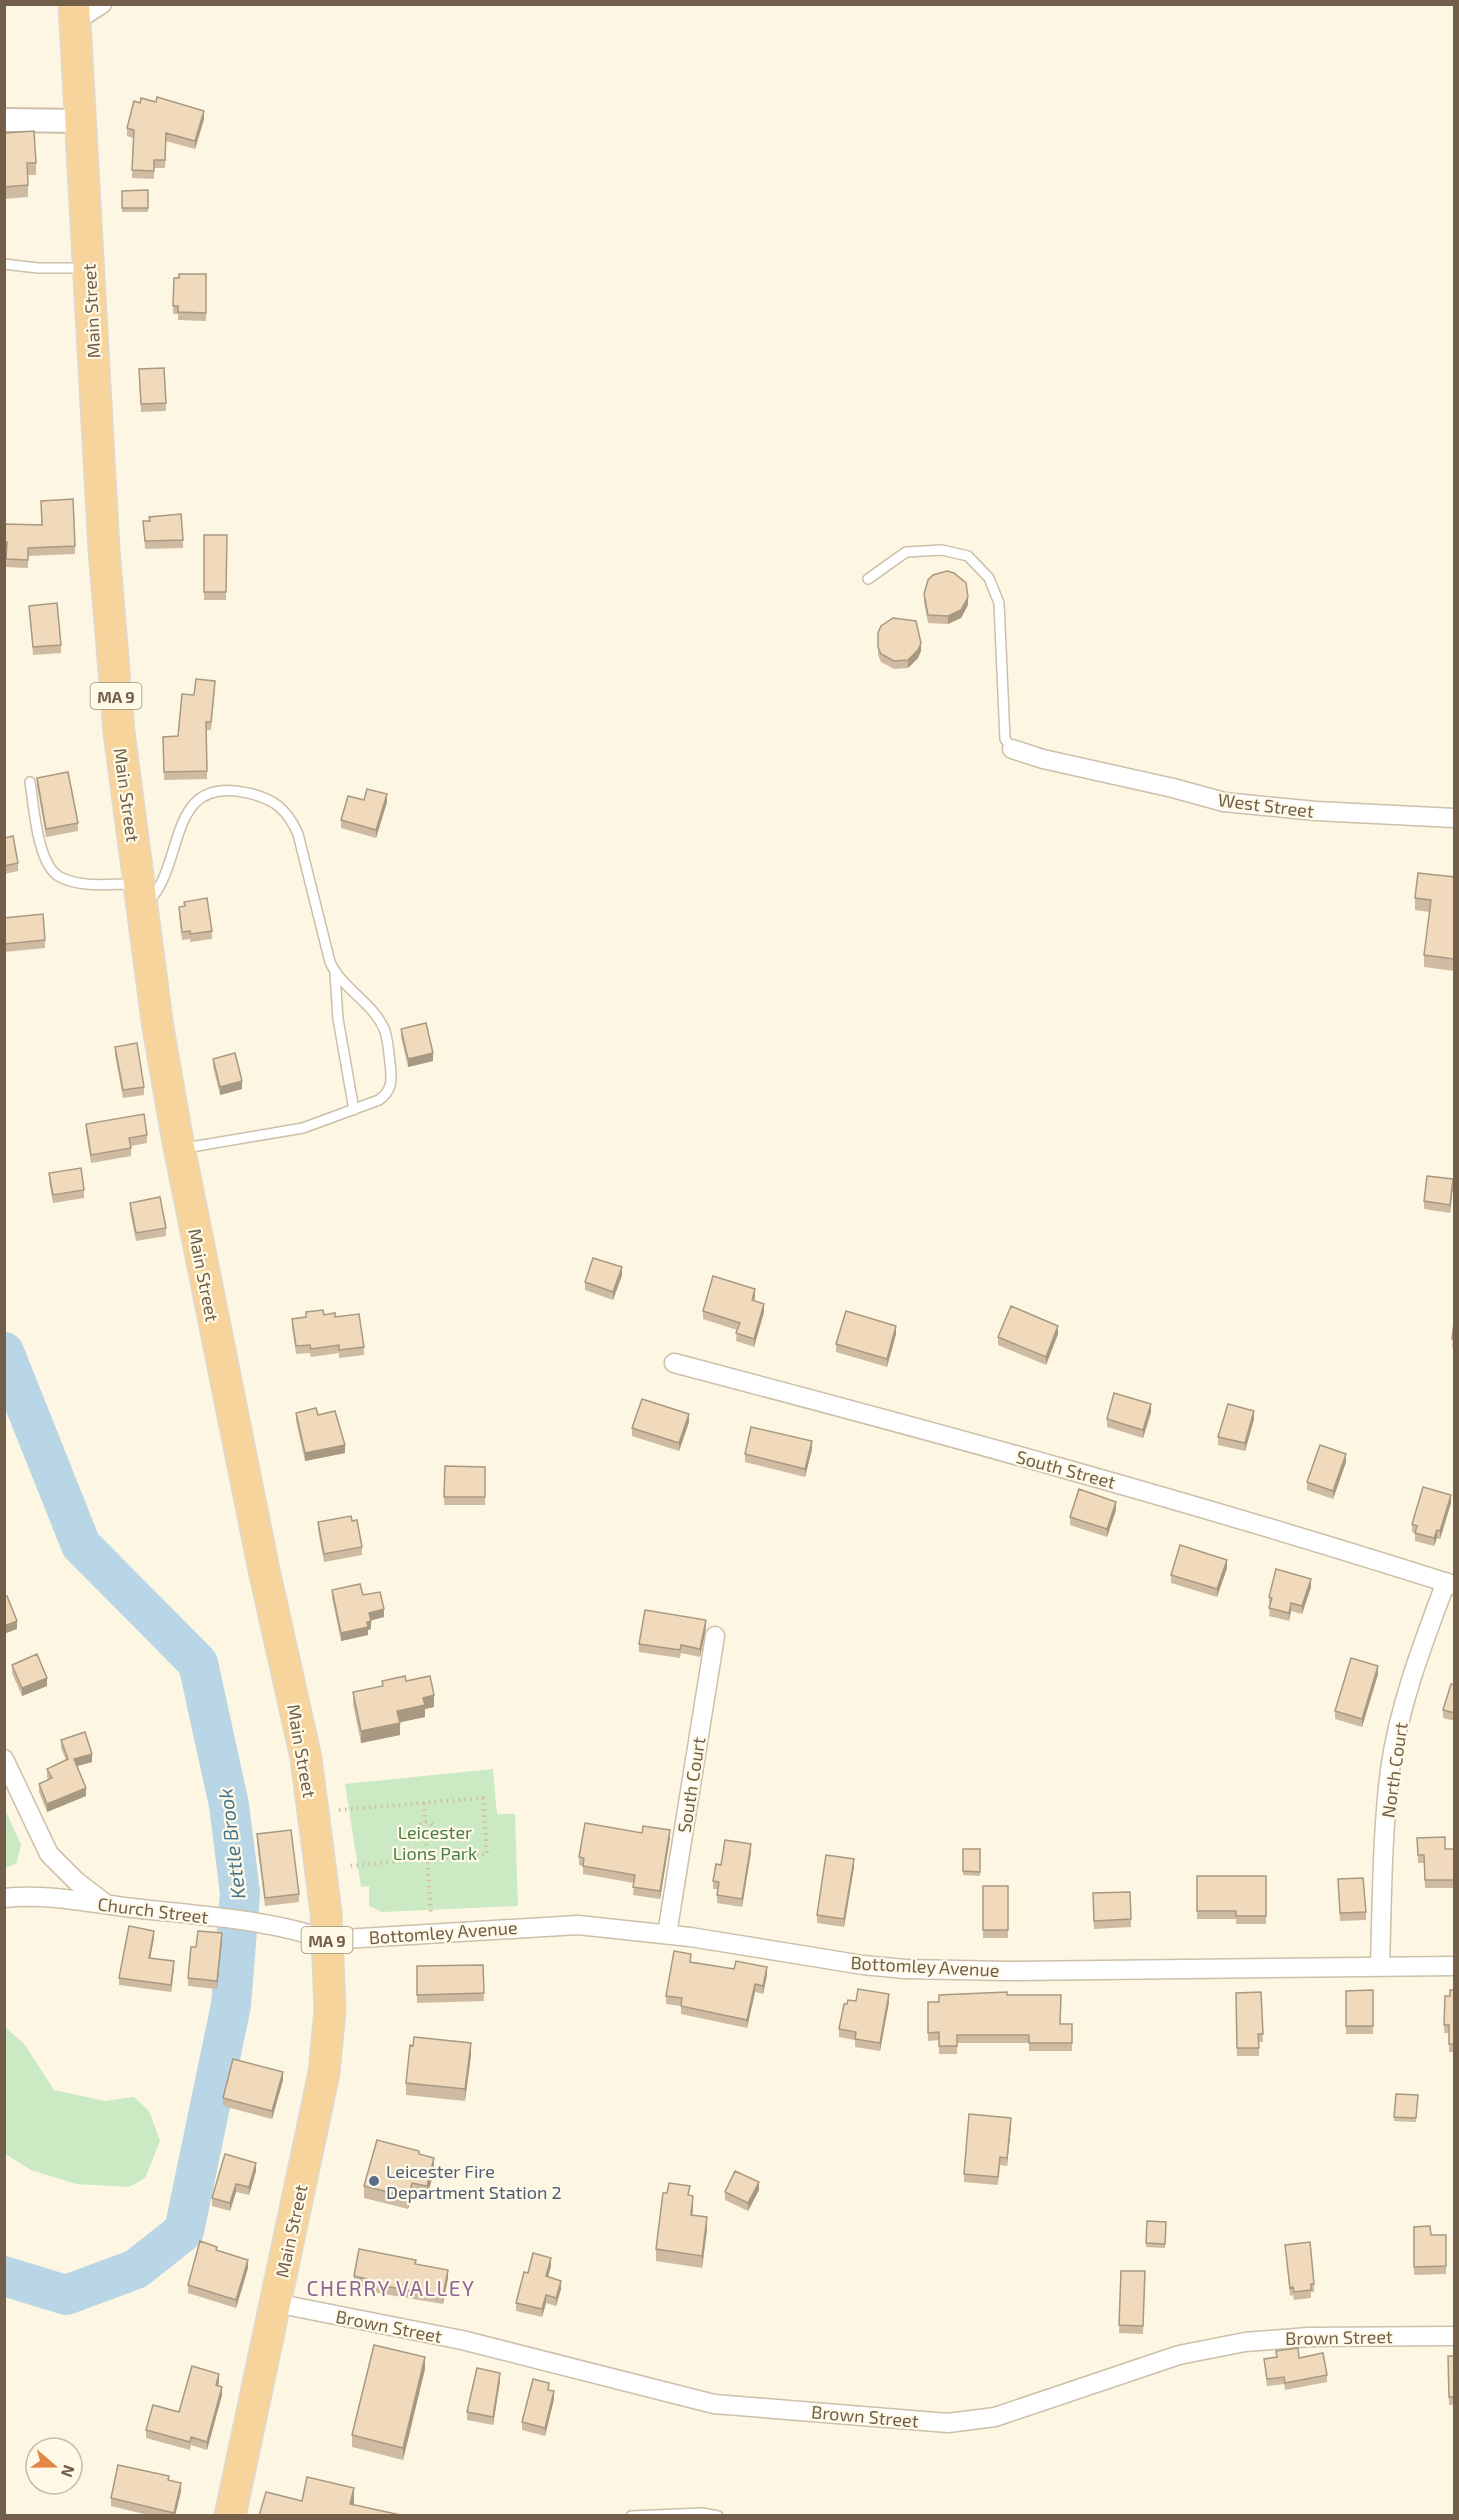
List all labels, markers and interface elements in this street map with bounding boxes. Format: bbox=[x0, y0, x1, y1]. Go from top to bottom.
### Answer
street label: Main Street bbox=[78, 263, 104, 359]
road number: MA 9 bbox=[90, 683, 142, 709]
street label: Main Street bbox=[110, 747, 144, 844]
street label: West Street bbox=[1217, 788, 1315, 822]
street label: Main Street bbox=[184, 1226, 224, 1324]
street label: South Street bbox=[1014, 1445, 1118, 1493]
street label: Main Street bbox=[283, 1702, 321, 1800]
street label: North Court bbox=[1376, 1721, 1412, 1819]
street label: South Court bbox=[673, 1735, 709, 1834]
water label: Kettle Brook bbox=[212, 1787, 250, 1901]
park label: Leicester Lions Park bbox=[393, 1821, 477, 1864]
street label: Church Street bbox=[96, 1892, 210, 1928]
street label: Bottomley Avenue bbox=[368, 1916, 518, 1948]
road number: MA 9 bbox=[302, 1927, 352, 1953]
street label: Bottomley Avenue bbox=[850, 1951, 1000, 1981]
place label: Leicester Fire Department Station 2 bbox=[386, 2160, 562, 2203]
marker: Leicester Fire Department Station 2 bbox=[367, 2174, 381, 2188]
street label: Main Street bbox=[270, 2182, 312, 2280]
district label: CHERRY VALLEY bbox=[307, 2275, 476, 2300]
street label: Brown Street bbox=[334, 2305, 444, 2347]
street label: Brown Street bbox=[1285, 2325, 1393, 2349]
street label: Brown Street bbox=[810, 2400, 920, 2432]
north arrow bbox=[24, 2436, 84, 2496]
text: N bbox=[58, 2463, 79, 2480]

